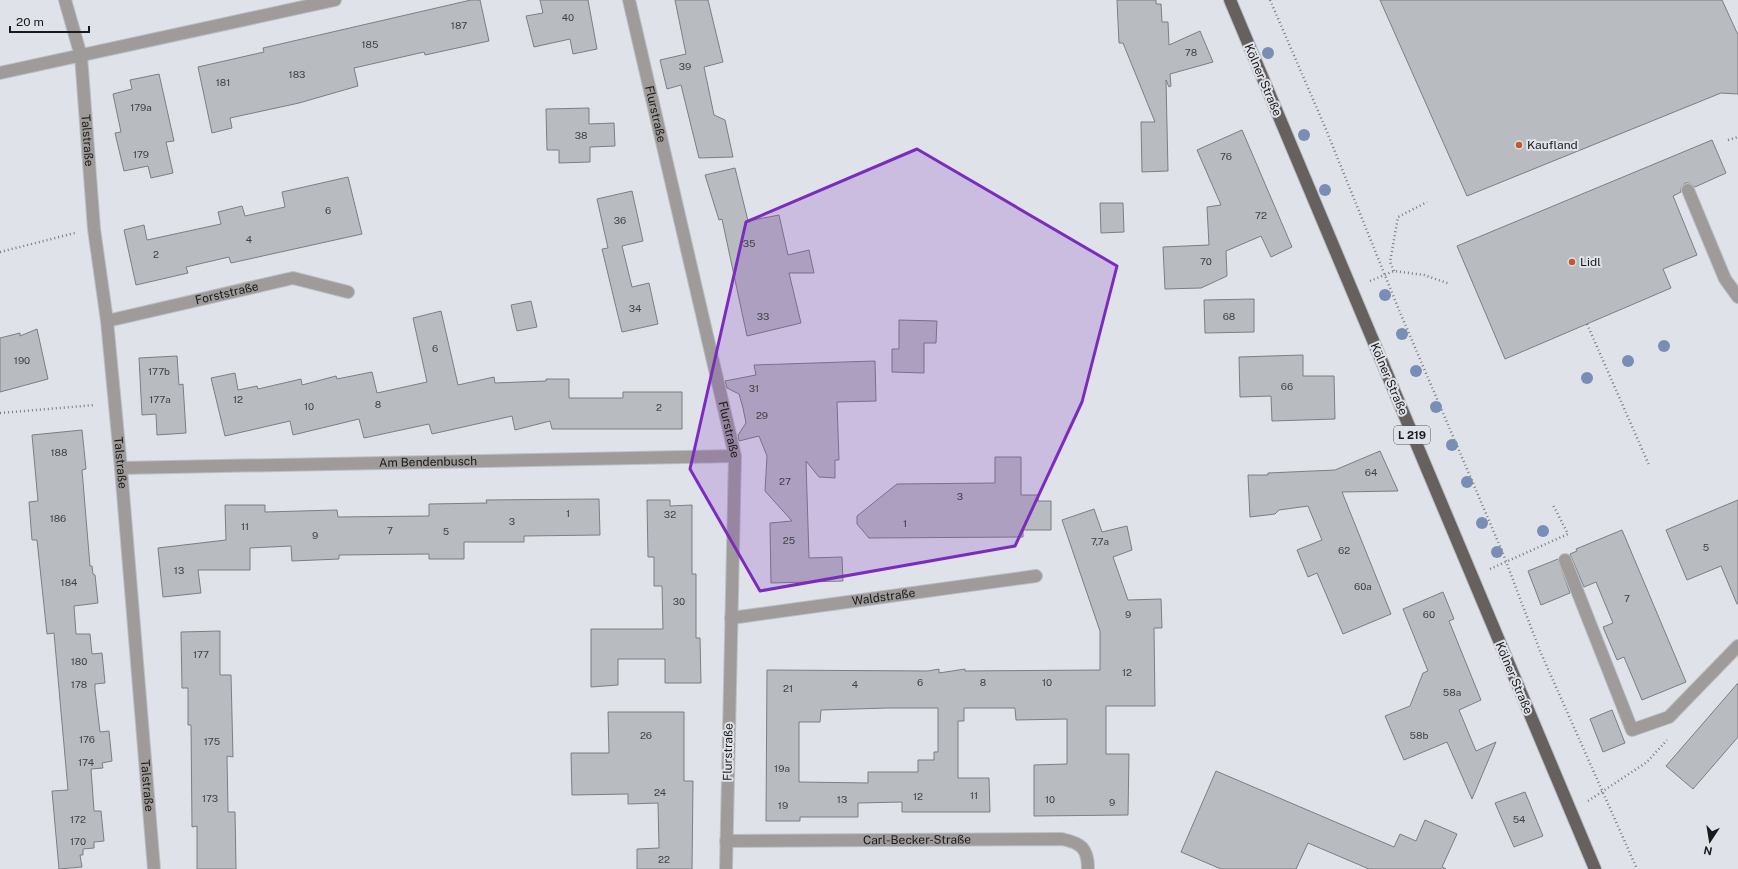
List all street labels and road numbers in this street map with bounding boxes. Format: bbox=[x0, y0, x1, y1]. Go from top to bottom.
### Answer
street label: Kölner Straße bbox=[1242, 42, 1285, 118]
street label: Flurstraße bbox=[642, 84, 669, 144]
street label: Talstraße bbox=[78, 114, 96, 167]
street label: Forststraße bbox=[194, 279, 260, 307]
street label: Kölner Straße bbox=[1368, 341, 1411, 417]
street label: Flurstraße bbox=[715, 400, 742, 460]
road number: L 219 bbox=[1394, 426, 1430, 444]
street label: Talstraße bbox=[111, 436, 130, 489]
street label: Am Bendenbusch bbox=[379, 454, 477, 470]
street label: Waldstraße bbox=[851, 586, 916, 608]
street label: Kölner Straße bbox=[1493, 640, 1536, 716]
street label: Flurstraße bbox=[720, 723, 736, 781]
street label: Talstraße bbox=[138, 759, 156, 812]
street label: Carl-Becker-Straße bbox=[863, 833, 971, 847]

